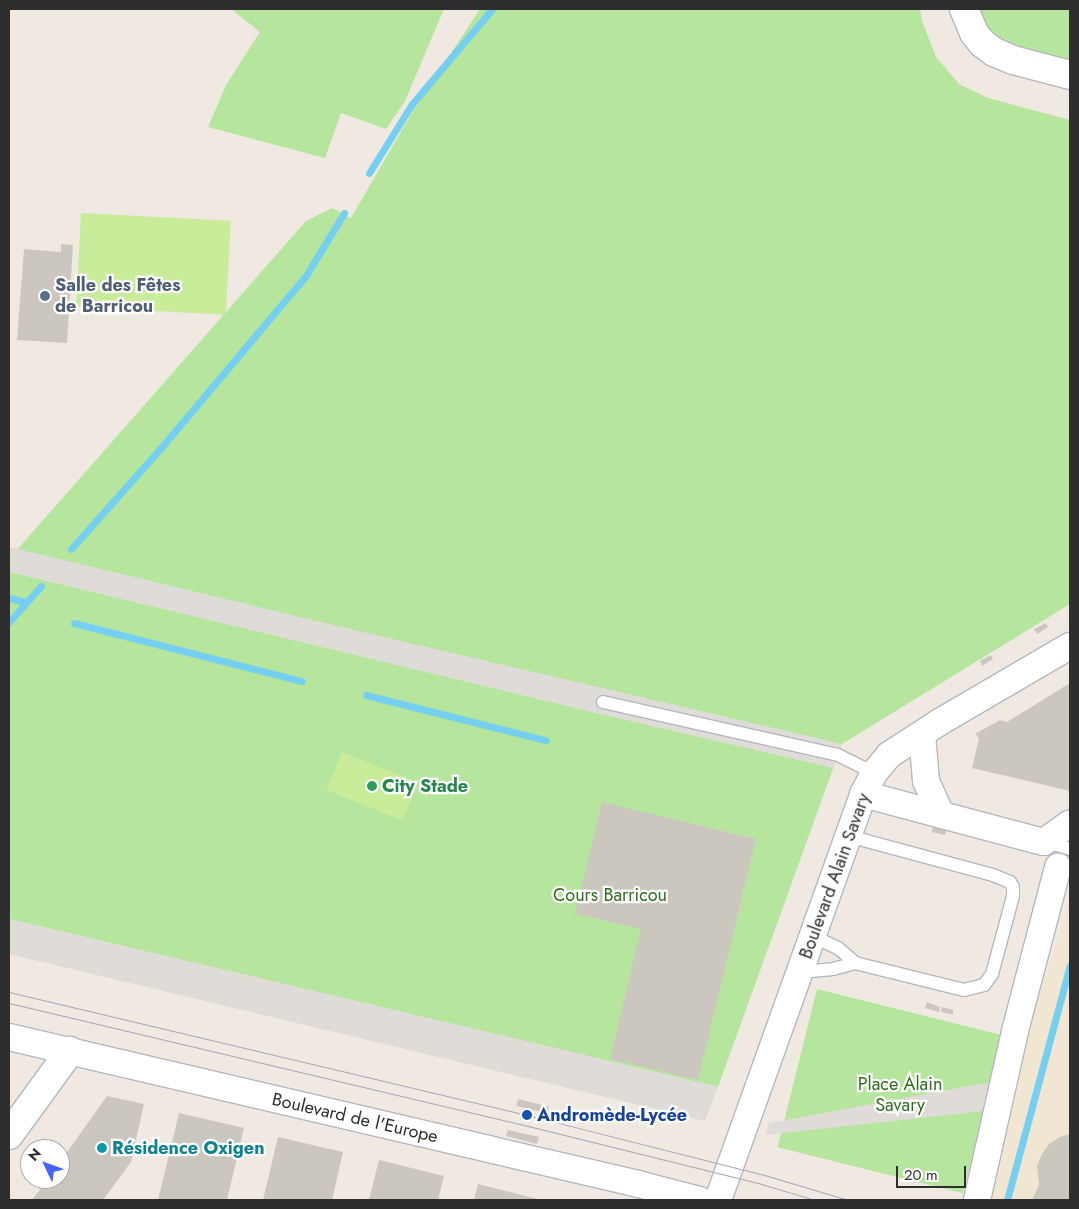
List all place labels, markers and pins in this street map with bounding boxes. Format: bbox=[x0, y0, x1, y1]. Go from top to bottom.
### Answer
place label: Salle des Fêtes de Barricou bbox=[55, 275, 180, 318]
marker: Salle des Fêtes de Barricou bbox=[39, 290, 51, 302]
place label: City Stade bbox=[382, 775, 468, 797]
marker: City Stade bbox=[366, 780, 378, 792]
place label: Andromède-Lycée bbox=[537, 1104, 687, 1126]
marker: Andromède-Lycée bbox=[521, 1109, 533, 1121]
place label: Résidence Oxigen bbox=[112, 1137, 264, 1159]
marker: Résidence Oxigen bbox=[96, 1142, 108, 1154]

